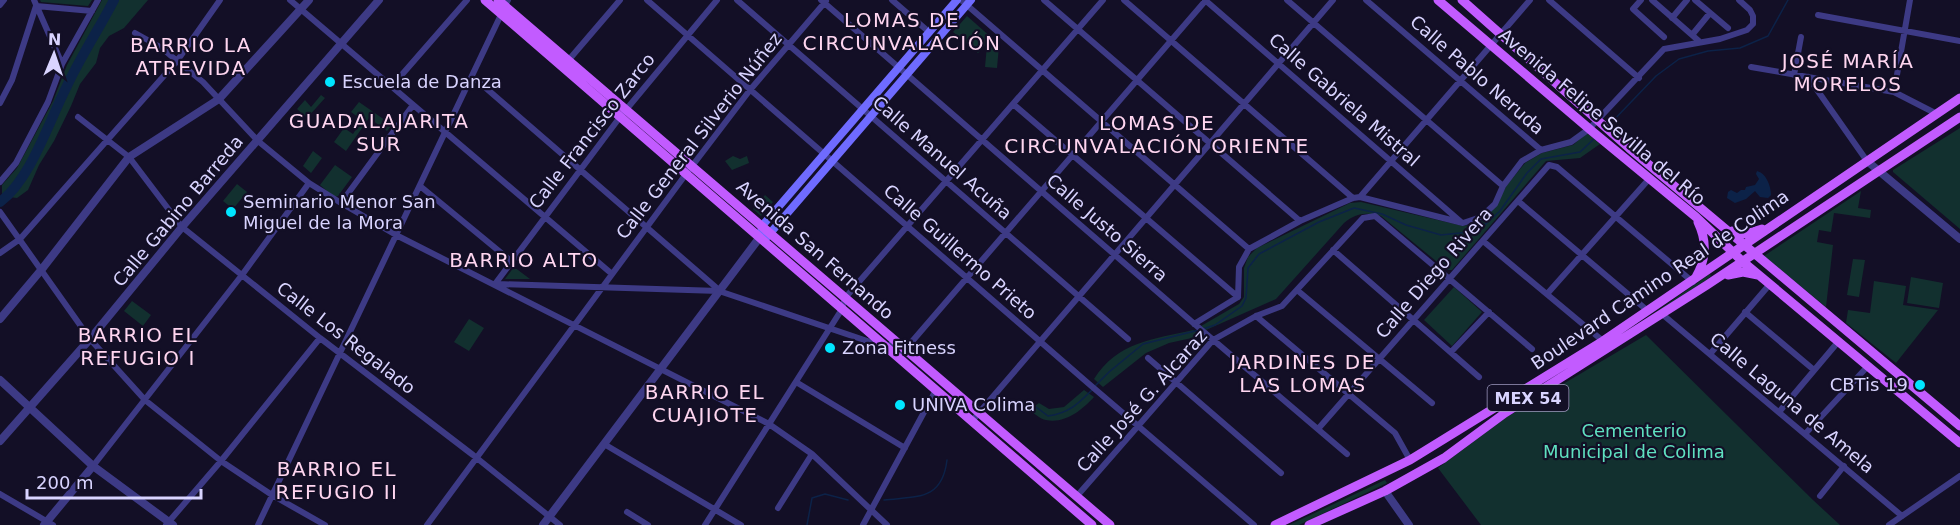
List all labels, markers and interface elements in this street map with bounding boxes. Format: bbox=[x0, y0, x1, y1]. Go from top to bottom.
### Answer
district label: LOMAS DE CIRCUNVALACIÓN bbox=[803, 8, 1001, 55]
street label: Calle Pablo Neruda bbox=[1406, 11, 1549, 138]
north arrow bbox=[24, 24, 84, 84]
street label: Avenida Felipe Sevilla del Río bbox=[1495, 24, 1710, 209]
street label: Calle General Silverio Núñez bbox=[611, 28, 786, 243]
street label: Calle Gabriela Mistral bbox=[1265, 29, 1424, 171]
text: N bbox=[47, 30, 62, 49]
district label: BARRIO LA ATREVIDA bbox=[130, 33, 252, 80]
street label: Calle Francisco Zarco bbox=[524, 49, 659, 213]
district label: JOSÉ MARÍA MORELOS bbox=[1780, 49, 1914, 96]
place label: Escuela de Danza bbox=[342, 71, 502, 92]
marker: Escuela de Danza bbox=[323, 75, 337, 89]
street label: Calle Manuel Acuña bbox=[869, 92, 1016, 224]
district label: GUADALAJARITA SUR bbox=[289, 109, 469, 156]
district label: LOMAS DE CIRCUNVALACIÓN ORIENTE bbox=[1004, 111, 1310, 158]
street label: Calle Gabino Barreda bbox=[108, 131, 247, 291]
street label: Calle Justo Sierra bbox=[1043, 169, 1172, 286]
street label: Avenida San Fernando bbox=[733, 176, 898, 323]
street label: Calle Guillermo Prieto bbox=[880, 180, 1041, 324]
street label: Boulevard Camino Real de Colima bbox=[1527, 185, 1792, 374]
place label: Seminario Menor San Miguel de la Mora bbox=[243, 191, 436, 233]
street label: Calle Diego Rivera bbox=[1371, 203, 1496, 342]
marker: Seminario Menor San Miguel de la Mora bbox=[224, 205, 238, 219]
district label: BARRIO ALTO bbox=[449, 248, 599, 272]
street label: Calle Los Regalado bbox=[273, 277, 420, 398]
district label: BARRIO EL REFUGIO I bbox=[78, 323, 198, 370]
street label: Calle José G. Alcaraz bbox=[1072, 325, 1211, 476]
street label: Calle Laguna de Amela bbox=[1706, 328, 1879, 477]
place label: Zona Fitness bbox=[842, 337, 956, 358]
marker: Zona Fitness bbox=[823, 341, 837, 355]
district label: JARDINES DE LAS LOMAS bbox=[1228, 350, 1376, 397]
place label: CBTis 19 bbox=[1830, 374, 1908, 395]
marker: CBTis 19 bbox=[1913, 378, 1927, 392]
district label: BARRIO EL CUAJIOTE bbox=[645, 380, 765, 427]
road number: MEX 54 bbox=[1488, 385, 1568, 411]
place label: UNIVA Colima bbox=[912, 394, 1035, 415]
marker: UNIVA Colima bbox=[893, 398, 907, 412]
park label: Cementerio Municipal de Colima bbox=[1543, 420, 1725, 462]
district label: BARRIO EL REFUGIO II bbox=[276, 457, 398, 504]
scale bar bbox=[27, 462, 201, 500]
text: 200 m bbox=[36, 472, 94, 493]

